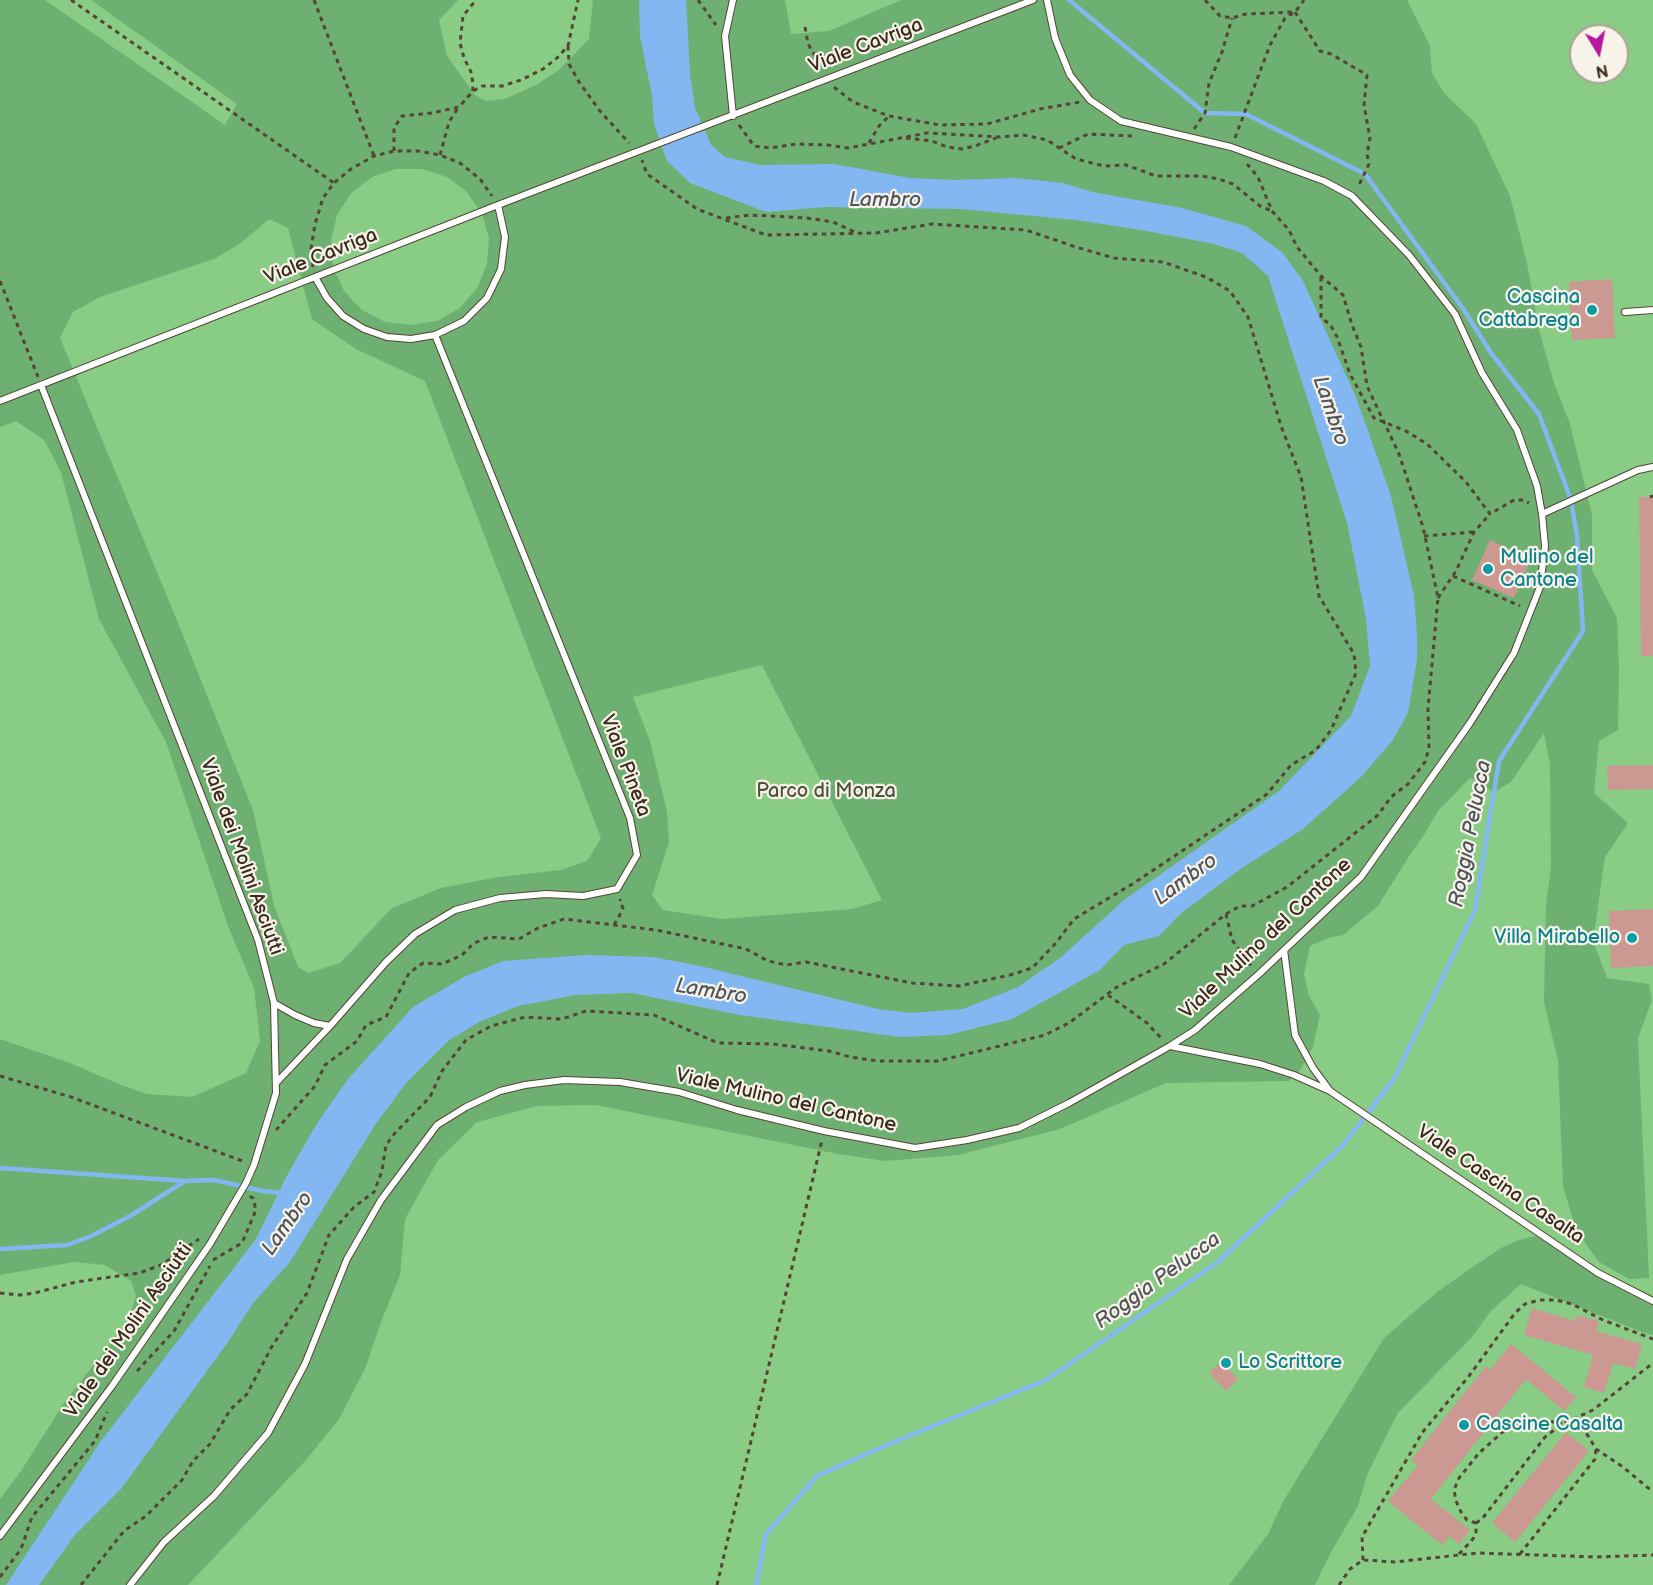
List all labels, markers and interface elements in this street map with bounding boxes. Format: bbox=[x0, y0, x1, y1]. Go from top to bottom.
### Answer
street label: Viale Cavriga bbox=[806, 13, 926, 79]
north arrow bbox=[1569, 24, 1629, 84]
text: N bbox=[1594, 60, 1609, 81]
water label: Lambro bbox=[849, 188, 921, 214]
street label: Viale Cavriga bbox=[261, 223, 381, 291]
place label: Cascina Cattabrega bbox=[1479, 286, 1580, 333]
marker: Cascina Cattabrega bbox=[1585, 303, 1599, 317]
water label: Lambro bbox=[1306, 373, 1354, 449]
place label: Mulino del Cantone bbox=[1500, 546, 1593, 593]
marker: Mulino del Cantone bbox=[1481, 562, 1495, 576]
street label: Viale Pineta bbox=[595, 712, 655, 820]
street label: Viale dei Molini Asciutti bbox=[194, 756, 288, 958]
water label: Roggia Pelucca bbox=[1444, 758, 1498, 910]
park label: Parco di Monza bbox=[756, 780, 896, 804]
water label: Lambro bbox=[1149, 849, 1223, 911]
street label: Viale Mulino del Cantone bbox=[1175, 853, 1357, 1025]
place label: Villa Mirabello bbox=[1494, 926, 1620, 950]
marker: Villa Mirabello bbox=[1625, 931, 1639, 945]
water label: Lambro bbox=[673, 974, 749, 1010]
street label: Viale Mulino del Cantone bbox=[673, 1064, 899, 1138]
street label: Viale Cascina Casalta bbox=[1412, 1120, 1588, 1250]
water label: Lambro bbox=[257, 1187, 319, 1261]
water label: Roggia Pelucca bbox=[1090, 1227, 1226, 1335]
street label: Viale dei Molini Asciutti bbox=[60, 1239, 198, 1423]
place label: Lo Scrittore bbox=[1238, 1351, 1342, 1375]
marker: Lo Scrittore bbox=[1219, 1356, 1233, 1370]
place label: Cascine Casalta bbox=[1476, 1413, 1623, 1437]
marker: Cascine Casalta bbox=[1457, 1418, 1471, 1432]

